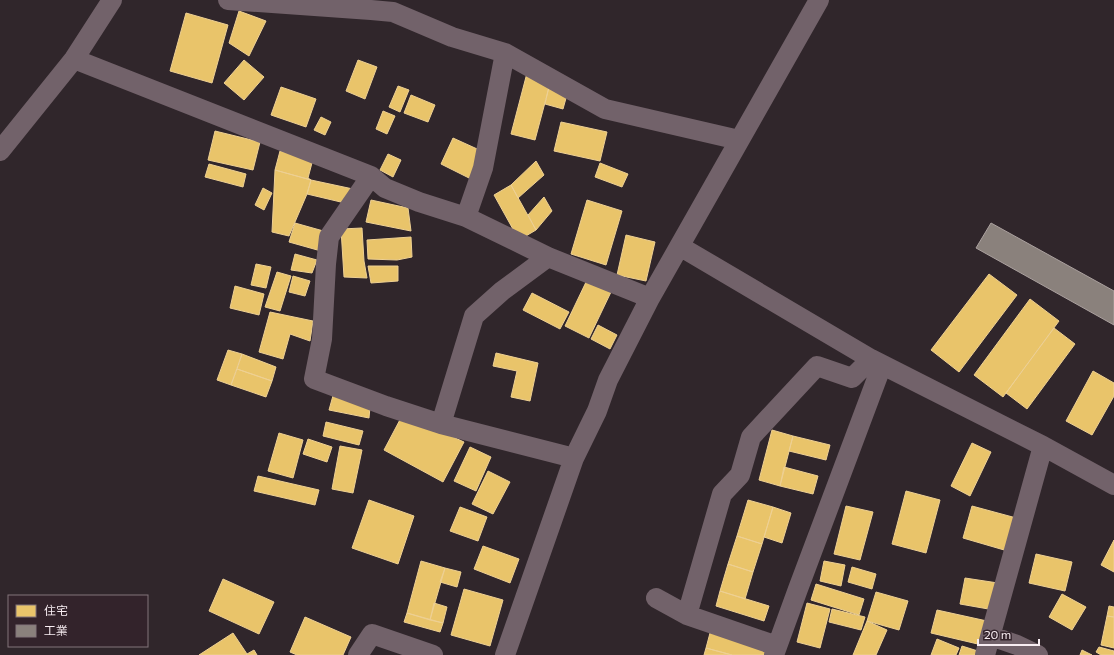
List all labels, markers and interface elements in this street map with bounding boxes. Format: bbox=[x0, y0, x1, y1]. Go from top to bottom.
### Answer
legend bbox=[8, 595, 148, 647]
text: 住宅 bbox=[44, 603, 68, 617]
scale bar bbox=[978, 621, 1039, 647]
text: 工業 bbox=[44, 623, 68, 637]
text: 20 m bbox=[984, 627, 1011, 641]

